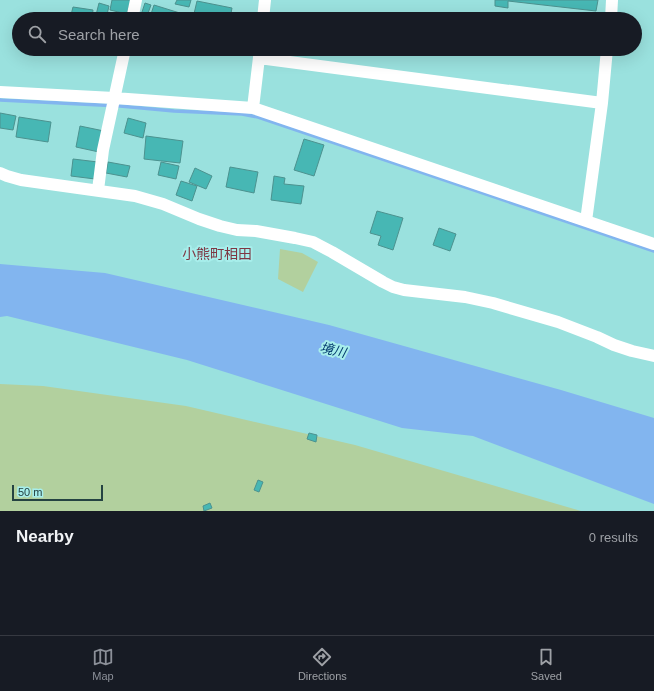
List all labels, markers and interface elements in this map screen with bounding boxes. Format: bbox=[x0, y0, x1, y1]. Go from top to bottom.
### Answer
search box bbox=[12, 12, 642, 56]
icon: search bbox=[26, 23, 48, 45]
text: Search here bbox=[58, 26, 140, 43]
district label: 小熊町相田 bbox=[182, 246, 252, 262]
water label: 境川 bbox=[319, 340, 349, 361]
scale bar bbox=[12, 483, 103, 502]
text: 50 m bbox=[18, 486, 42, 498]
text: Nearby bbox=[16, 527, 74, 546]
text: 0 results bbox=[589, 530, 638, 545]
tab: Map bbox=[92, 646, 114, 682]
tab: Directions bbox=[298, 646, 347, 682]
tab: Saved bbox=[531, 646, 562, 682]

